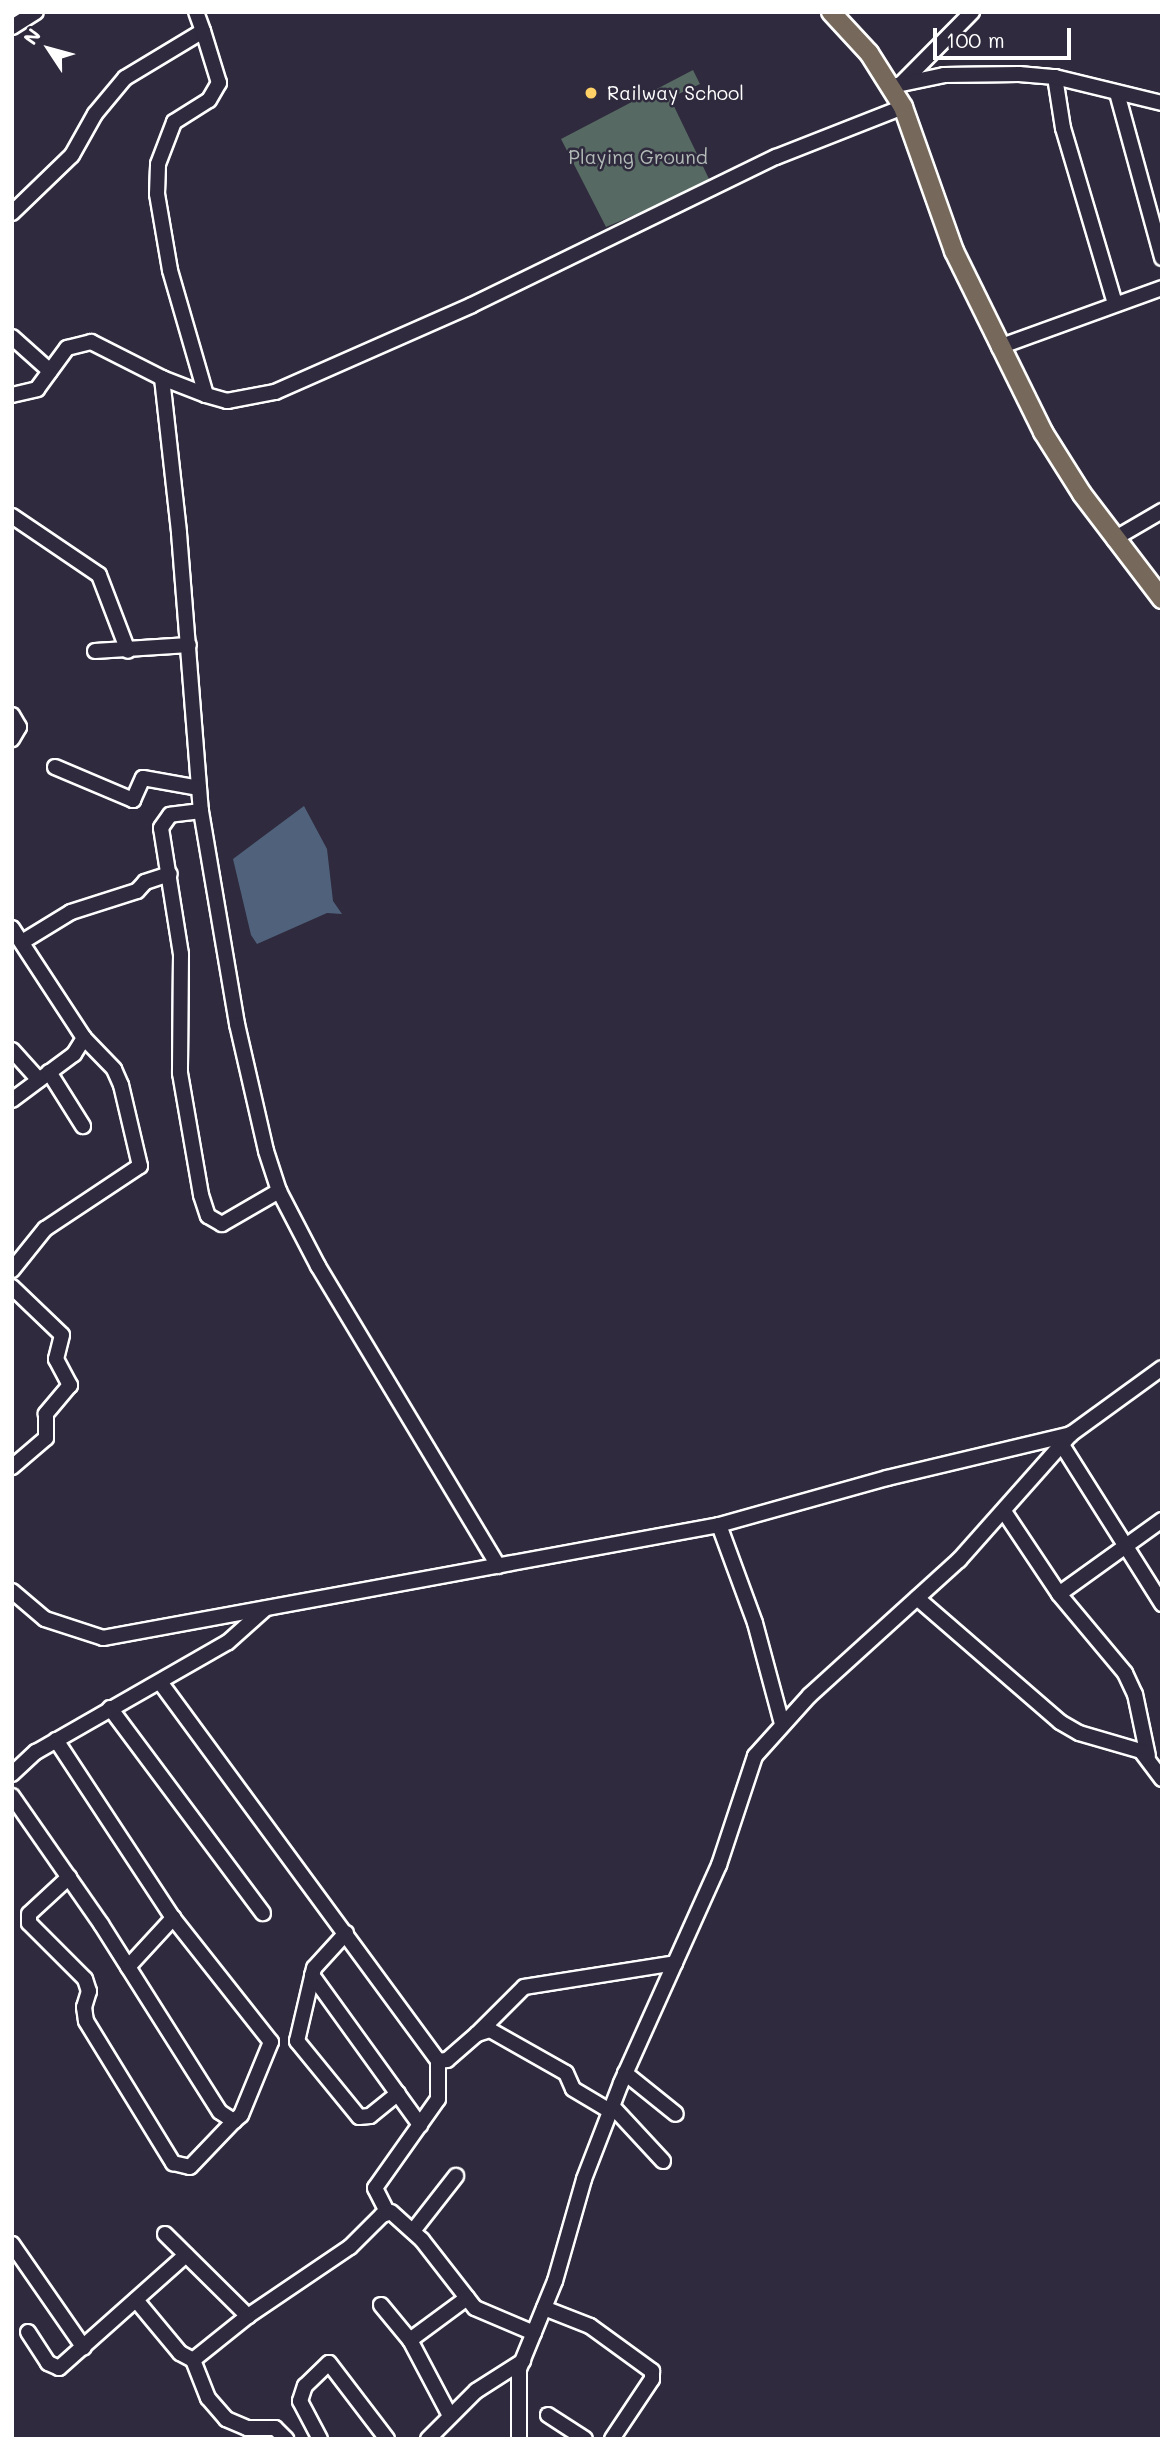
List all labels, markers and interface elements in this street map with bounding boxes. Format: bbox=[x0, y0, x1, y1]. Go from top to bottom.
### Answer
north arrow bbox=[14, 14, 84, 84]
scale bar bbox=[936, 14, 1074, 58]
text: N bbox=[17, 23, 46, 50]
text: 100 m bbox=[946, 26, 1005, 53]
place label: Railway School bbox=[607, 82, 744, 104]
marker: Railway School bbox=[581, 83, 601, 103]
park label: Playing Ground bbox=[568, 146, 708, 168]

